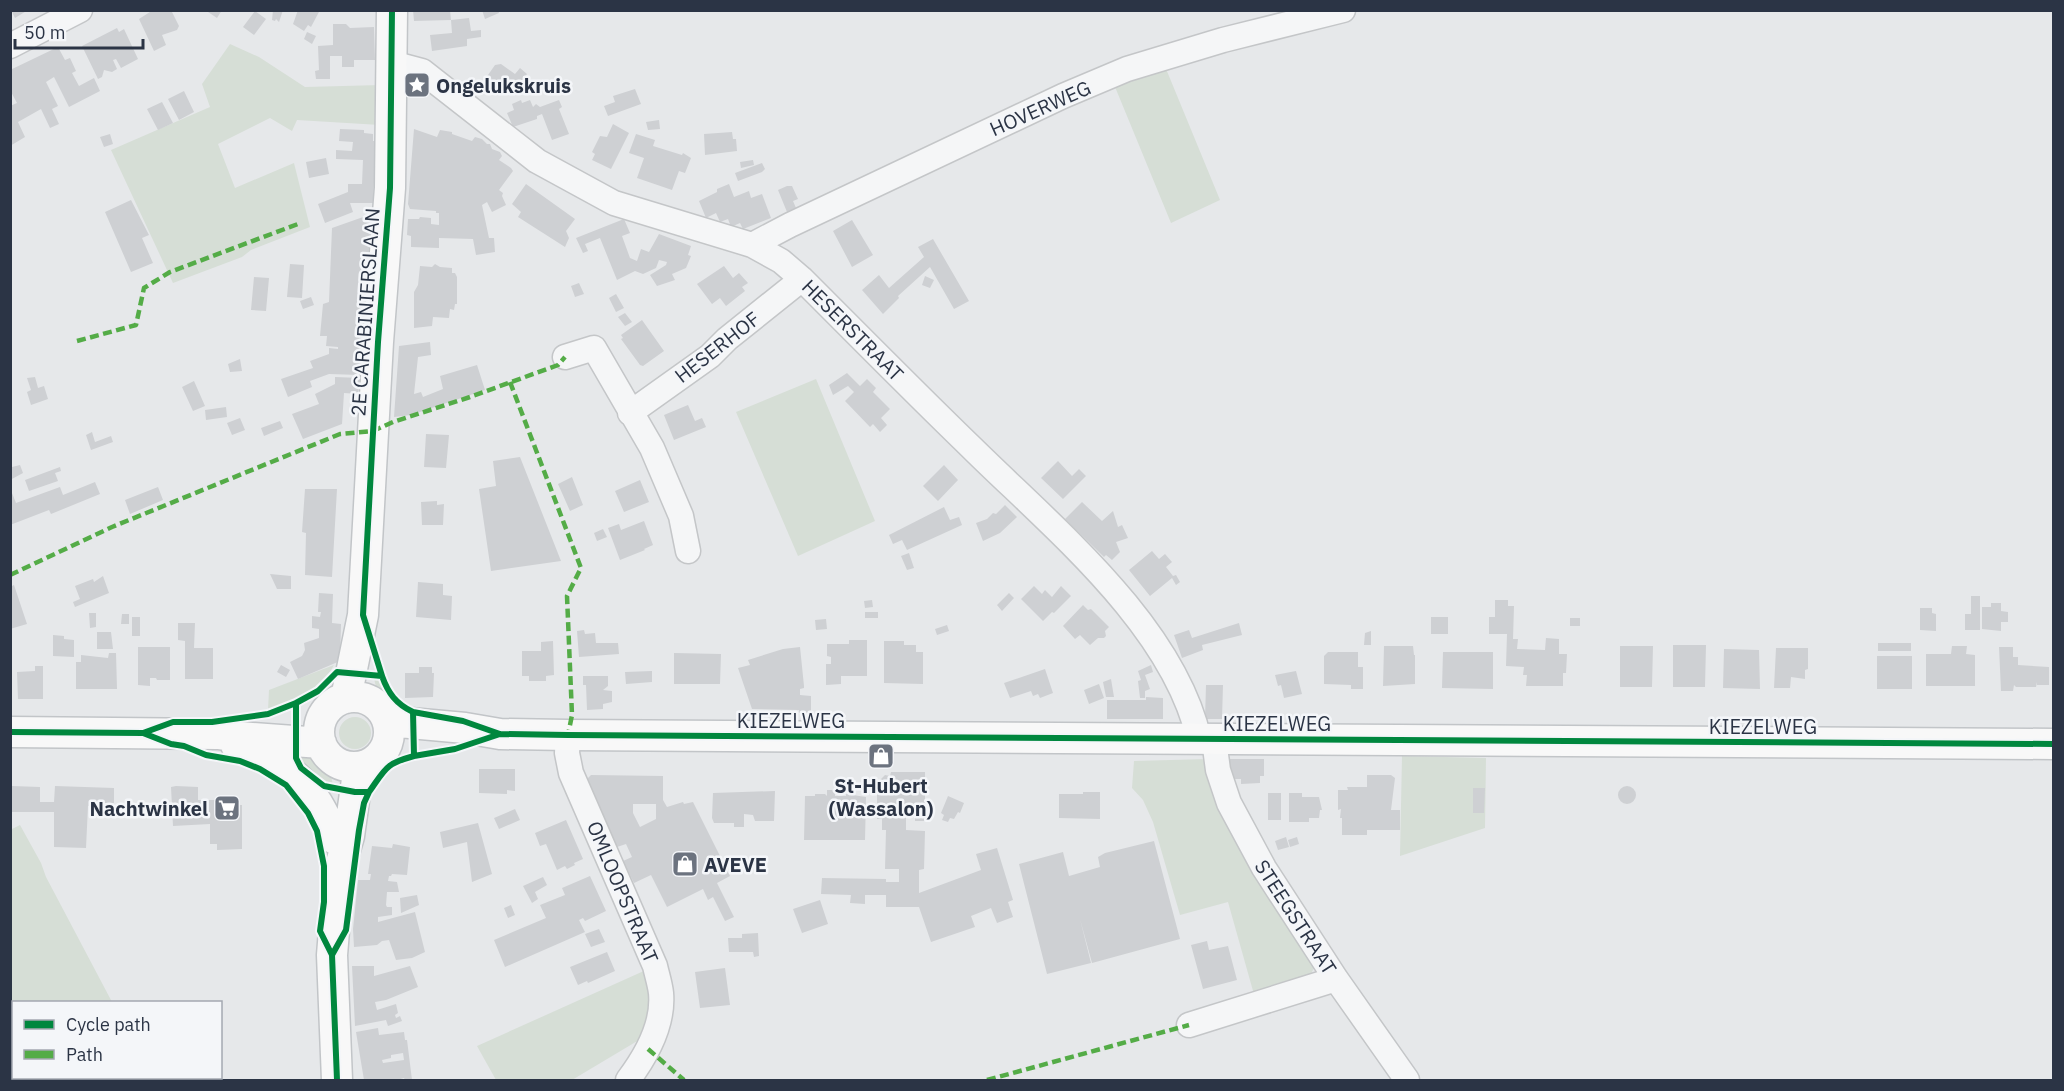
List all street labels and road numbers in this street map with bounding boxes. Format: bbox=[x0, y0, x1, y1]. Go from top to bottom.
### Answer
street label: HOVERWEG bbox=[985, 74, 1095, 142]
street label: 2E CARABINIERSLAAN bbox=[344, 207, 386, 417]
street label: HESERSTRAAT bbox=[796, 273, 910, 387]
street label: HESERHOF bbox=[669, 305, 765, 389]
street label: KIEZELWEG bbox=[737, 707, 845, 734]
street label: KIEZELWEG bbox=[1223, 710, 1331, 737]
street label: KIEZELWEG bbox=[1709, 713, 1817, 740]
street label: OMLOOPSTRAAT bbox=[581, 817, 665, 967]
street label: STEEGSTRAAT bbox=[1249, 854, 1343, 980]

